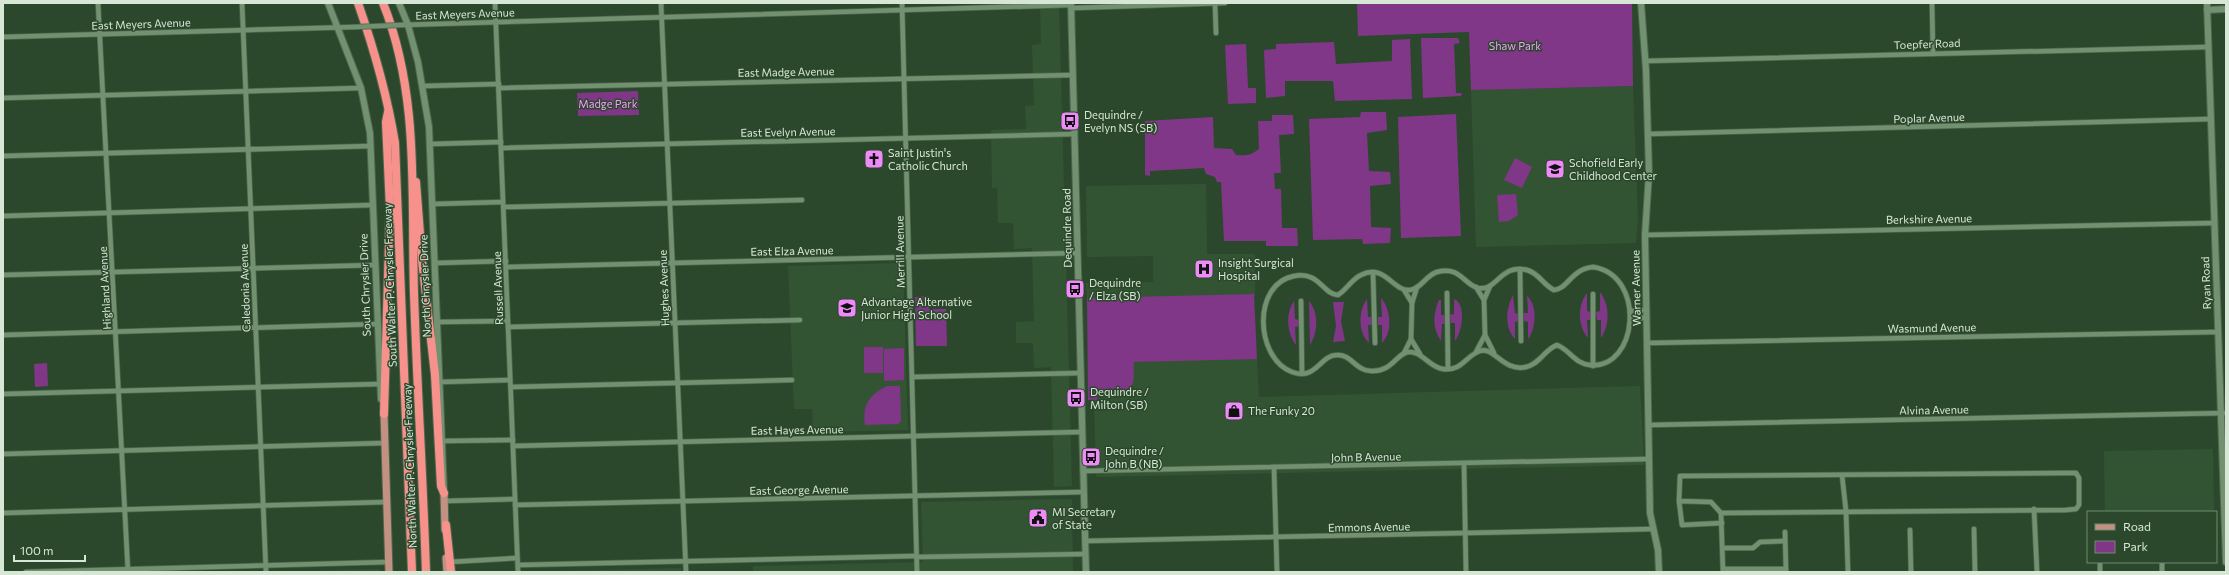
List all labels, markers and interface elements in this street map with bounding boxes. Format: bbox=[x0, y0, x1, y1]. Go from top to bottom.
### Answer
street label: East Meyers Avenue bbox=[415, 5, 515, 22]
street label: East Meyers Avenue bbox=[91, 15, 191, 32]
street label: Toepfer Road bbox=[1893, 36, 1961, 51]
park label: Shaw Park bbox=[1489, 39, 1541, 52]
street label: East Madge Avenue bbox=[737, 64, 835, 79]
park label: Madge Park bbox=[578, 97, 638, 110]
place label: Dequindre / Evelyn NS (SB) bbox=[1084, 108, 1157, 134]
bus stop icon: Dequindre / Evelyn NS (SB) bbox=[1059, 110, 1081, 132]
street label: Poplar Avenue bbox=[1893, 110, 1965, 125]
street label: East Evelyn Avenue bbox=[740, 124, 836, 139]
place label: Saint Justin's Catholic Church bbox=[888, 146, 968, 172]
church icon: Saint Justin's Catholic Church bbox=[863, 148, 885, 170]
place label: Schofield Early Childhood Center bbox=[1569, 156, 1658, 182]
school or university icon: Schofield Early Childhood Center bbox=[1544, 158, 1566, 180]
street label: Dequindre Road bbox=[1059, 188, 1074, 268]
street label: South Walter P. Chrysler Freeway bbox=[380, 202, 399, 367]
street label: Berkshire Avenue bbox=[1886, 211, 1972, 226]
street label: Merrill Avenue bbox=[892, 216, 907, 288]
street label: South Chrysler Drive bbox=[356, 233, 373, 337]
street label: North Chrysler Drive bbox=[416, 234, 433, 338]
street label: Caledonia Avenue bbox=[236, 243, 253, 332]
street label: East Elza Avenue bbox=[750, 243, 834, 258]
street label: Highland Avenue bbox=[96, 246, 113, 330]
street label: Hughes Avenue bbox=[656, 250, 671, 326]
street label: Warner Avenue bbox=[1628, 250, 1643, 326]
street label: Russell Avenue bbox=[490, 251, 505, 325]
place label: Insight Surgical Hospital bbox=[1218, 256, 1294, 282]
street label: Ryan Road bbox=[2198, 256, 2213, 310]
hospital icon: Insight Surgical Hospital bbox=[1193, 258, 1215, 280]
place label: Dequindre / Elza (SB) bbox=[1089, 276, 1141, 302]
bus stop icon: Dequindre / Elza (SB) bbox=[1064, 278, 1086, 300]
place label: Advantage Alternative Junior High School bbox=[861, 295, 972, 322]
school or university icon: Advantage Alternative Junior High School bbox=[836, 297, 858, 319]
street label: Wasmund Avenue bbox=[1888, 320, 1977, 335]
street label: North Walter P. Chrysler Freeway bbox=[400, 383, 419, 548]
place label: Dequindre / Milton (SB) bbox=[1090, 385, 1149, 411]
bus stop icon: Dequindre / Milton (SB) bbox=[1065, 387, 1087, 409]
shop icon: The Funky 20 bbox=[1223, 400, 1245, 422]
street label: Alvina Avenue bbox=[1899, 402, 1969, 417]
place label: The Funky 20 bbox=[1248, 404, 1315, 417]
street label: East Hayes Avenue bbox=[750, 422, 844, 437]
place label: Dequindre / John B (NB) bbox=[1105, 444, 1164, 471]
bus stop icon: Dequindre / John B (NB) bbox=[1080, 446, 1102, 468]
street label: John B Avenue bbox=[1331, 449, 1401, 465]
street label: East George Avenue bbox=[749, 482, 849, 497]
place label: MI Secretary of State bbox=[1052, 505, 1116, 531]
public building icon: MI Secretary of State bbox=[1027, 507, 1049, 529]
legend bbox=[2087, 511, 2217, 563]
street label: Emmons Avenue bbox=[1328, 519, 1410, 534]
text: Road bbox=[2123, 519, 2151, 533]
scale bar bbox=[14, 537, 85, 563]
text: Park bbox=[2123, 539, 2149, 553]
text: 100 m bbox=[20, 543, 54, 557]

